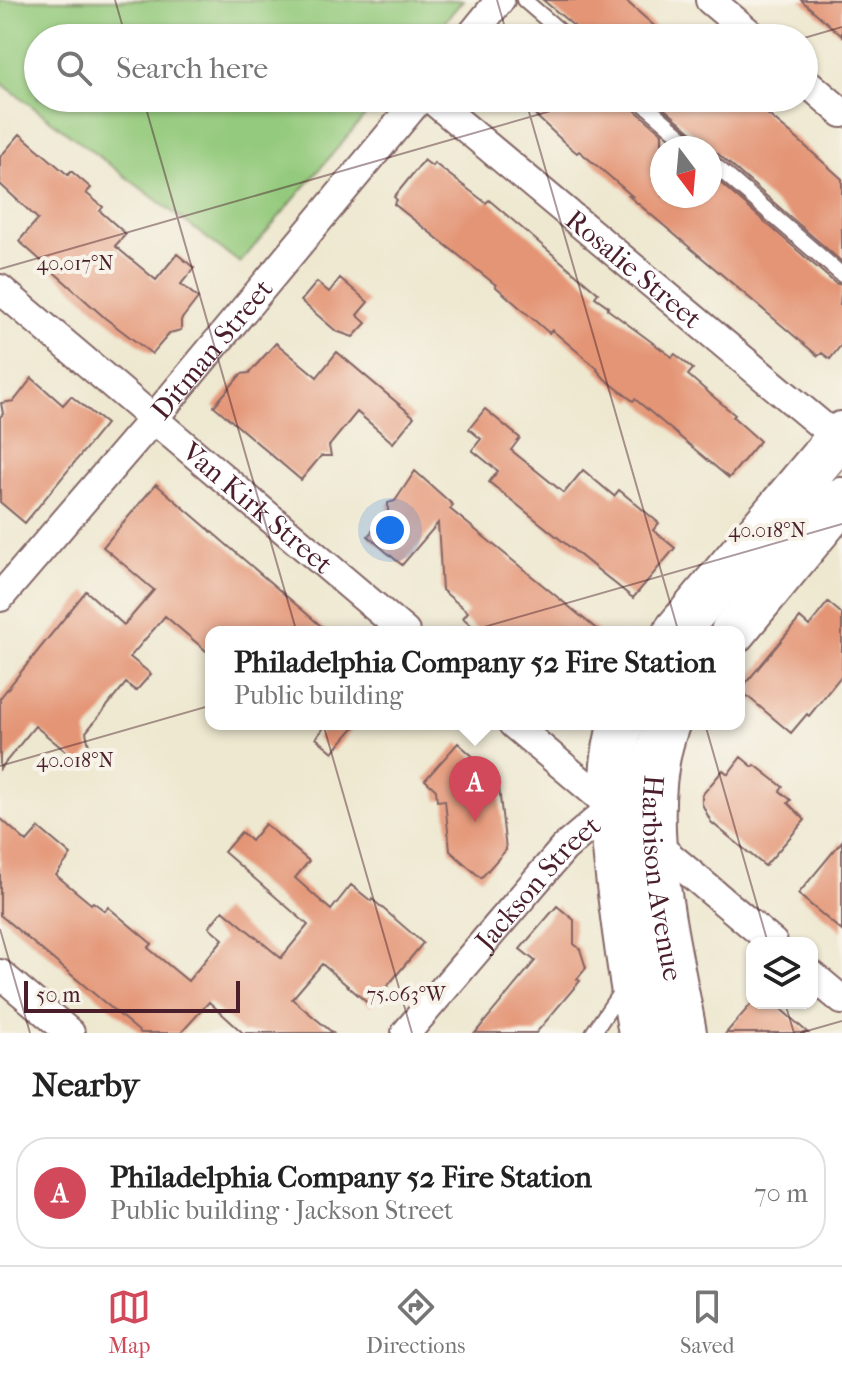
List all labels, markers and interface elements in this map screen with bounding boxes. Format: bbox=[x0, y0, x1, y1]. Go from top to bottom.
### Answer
search box bbox=[24, 24, 818, 112]
icon: search bbox=[52, 46, 96, 90]
text: Search here bbox=[116, 51, 268, 86]
north arrow bbox=[650, 136, 722, 208]
street label: Rosalie Street bbox=[559, 202, 709, 335]
text: 40.017°N bbox=[37, 252, 113, 275]
street label: Ditman Street bbox=[144, 272, 279, 426]
street label: Van Kirk Street bbox=[175, 434, 340, 580]
your location bbox=[370, 510, 410, 550]
text: 40.018°N bbox=[728, 519, 806, 542]
popup bbox=[205, 626, 745, 730]
text: Philadelphia Company 52 Fire Station bbox=[234, 645, 716, 680]
text: Public building bbox=[234, 680, 403, 711]
text: 40.018°N bbox=[36, 749, 114, 772]
pin: A bbox=[449, 756, 501, 822]
street label: Harbison Avenue bbox=[636, 774, 690, 984]
street label: Jackson Street bbox=[467, 808, 606, 958]
map controls bbox=[746, 937, 818, 1009]
button: layers bbox=[746, 937, 818, 1009]
scale bar bbox=[24, 977, 240, 1013]
text: 50 m bbox=[36, 982, 81, 1008]
text: 75.063°W bbox=[366, 983, 447, 1006]
text: Nearby bbox=[32, 1065, 139, 1105]
text: Philadelphia Company 52 Fire Station bbox=[110, 1160, 592, 1195]
text: A bbox=[52, 1178, 68, 1209]
text: 70 m bbox=[754, 1178, 808, 1209]
text: Public building · Jackson Street bbox=[110, 1195, 453, 1226]
tab: Map bbox=[107, 1285, 151, 1359]
tab: Directions bbox=[366, 1285, 465, 1359]
tab: Saved bbox=[680, 1285, 735, 1359]

